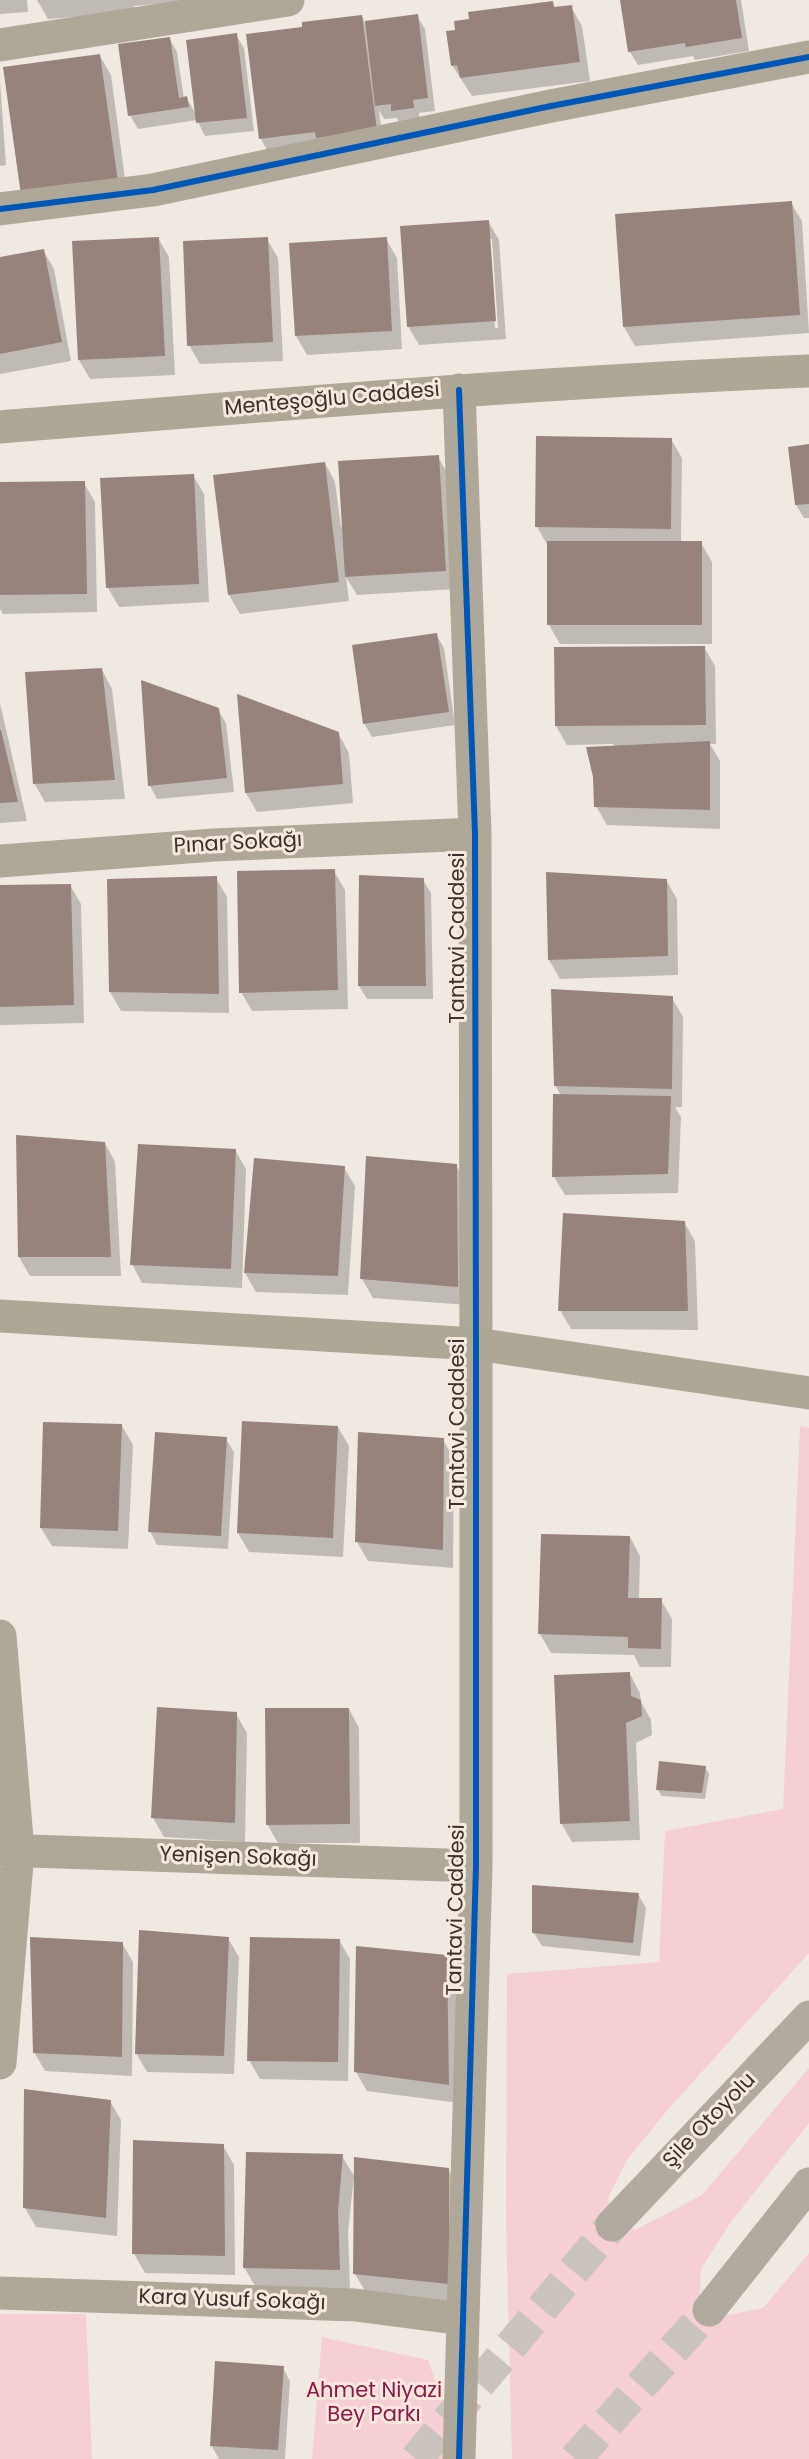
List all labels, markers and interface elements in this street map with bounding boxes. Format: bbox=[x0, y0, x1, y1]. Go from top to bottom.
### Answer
street label: Menteşoğlu Caddesi bbox=[223, 378, 441, 422]
street label: Pınar Sokağı bbox=[173, 828, 303, 860]
street label: Tantavi Caddesi bbox=[446, 852, 472, 1024]
street label: Tantavi Caddesi bbox=[446, 1338, 472, 1510]
street label: Tantavi Caddesi bbox=[443, 1824, 471, 1996]
street label: Yenişen Sokağı bbox=[159, 1843, 317, 1873]
street label: Şile Otoyolu bbox=[658, 2068, 762, 2174]
street label: Kara Yusuf Sokağı bbox=[138, 2285, 326, 2317]
park label: Ahmet Niyazi Bey Parkı bbox=[306, 2379, 442, 2429]

